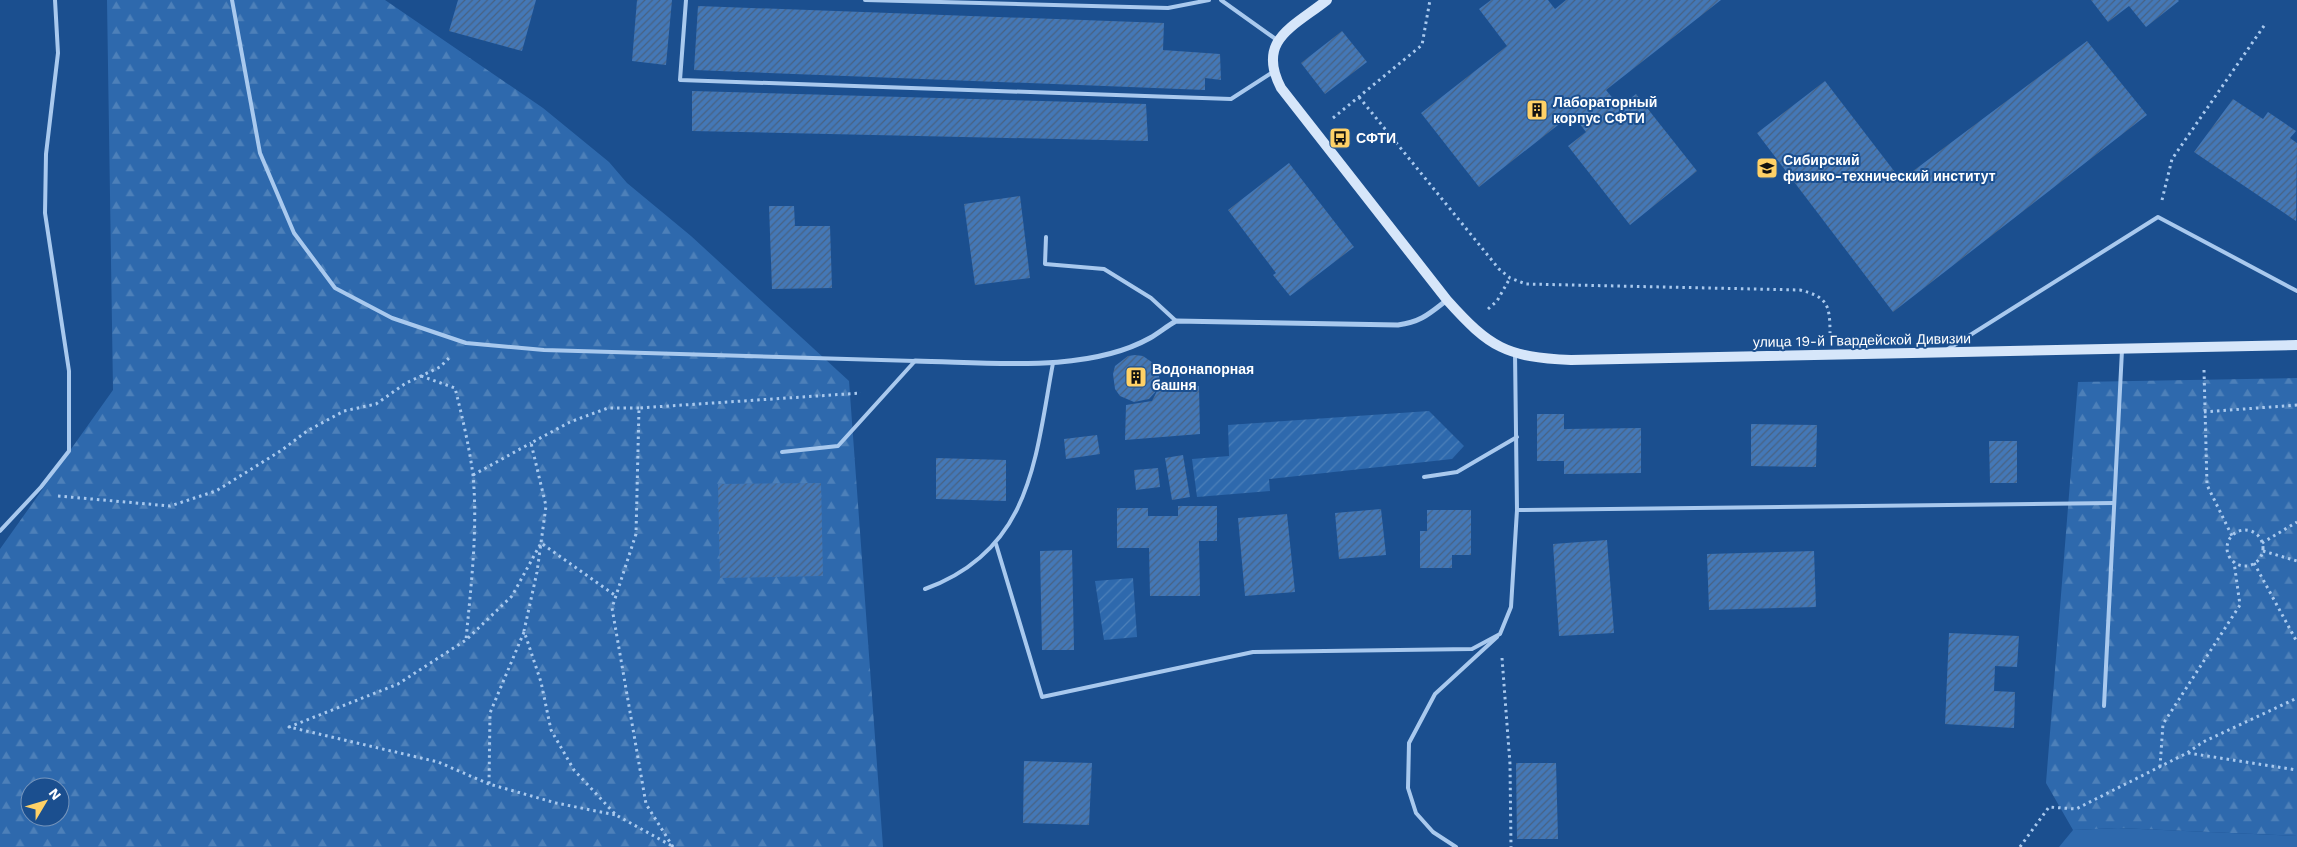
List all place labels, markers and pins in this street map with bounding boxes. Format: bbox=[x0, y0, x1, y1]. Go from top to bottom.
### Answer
place label: Лабораторный корпус СФТИ bbox=[1553, 94, 1657, 126]
building icon: Лабораторный корпус СФТИ bbox=[1525, 98, 1549, 122]
bus stop icon: СФТИ bbox=[1328, 126, 1352, 150]
place label: СФТИ bbox=[1356, 130, 1396, 146]
place label: Сибирский физико-технический институт bbox=[1783, 152, 1996, 184]
school or university icon: Сибирский физико-технический институт bbox=[1755, 156, 1779, 180]
place label: Водонапорная башня bbox=[1152, 361, 1254, 393]
building icon: Водонапорная башня bbox=[1124, 365, 1148, 389]

